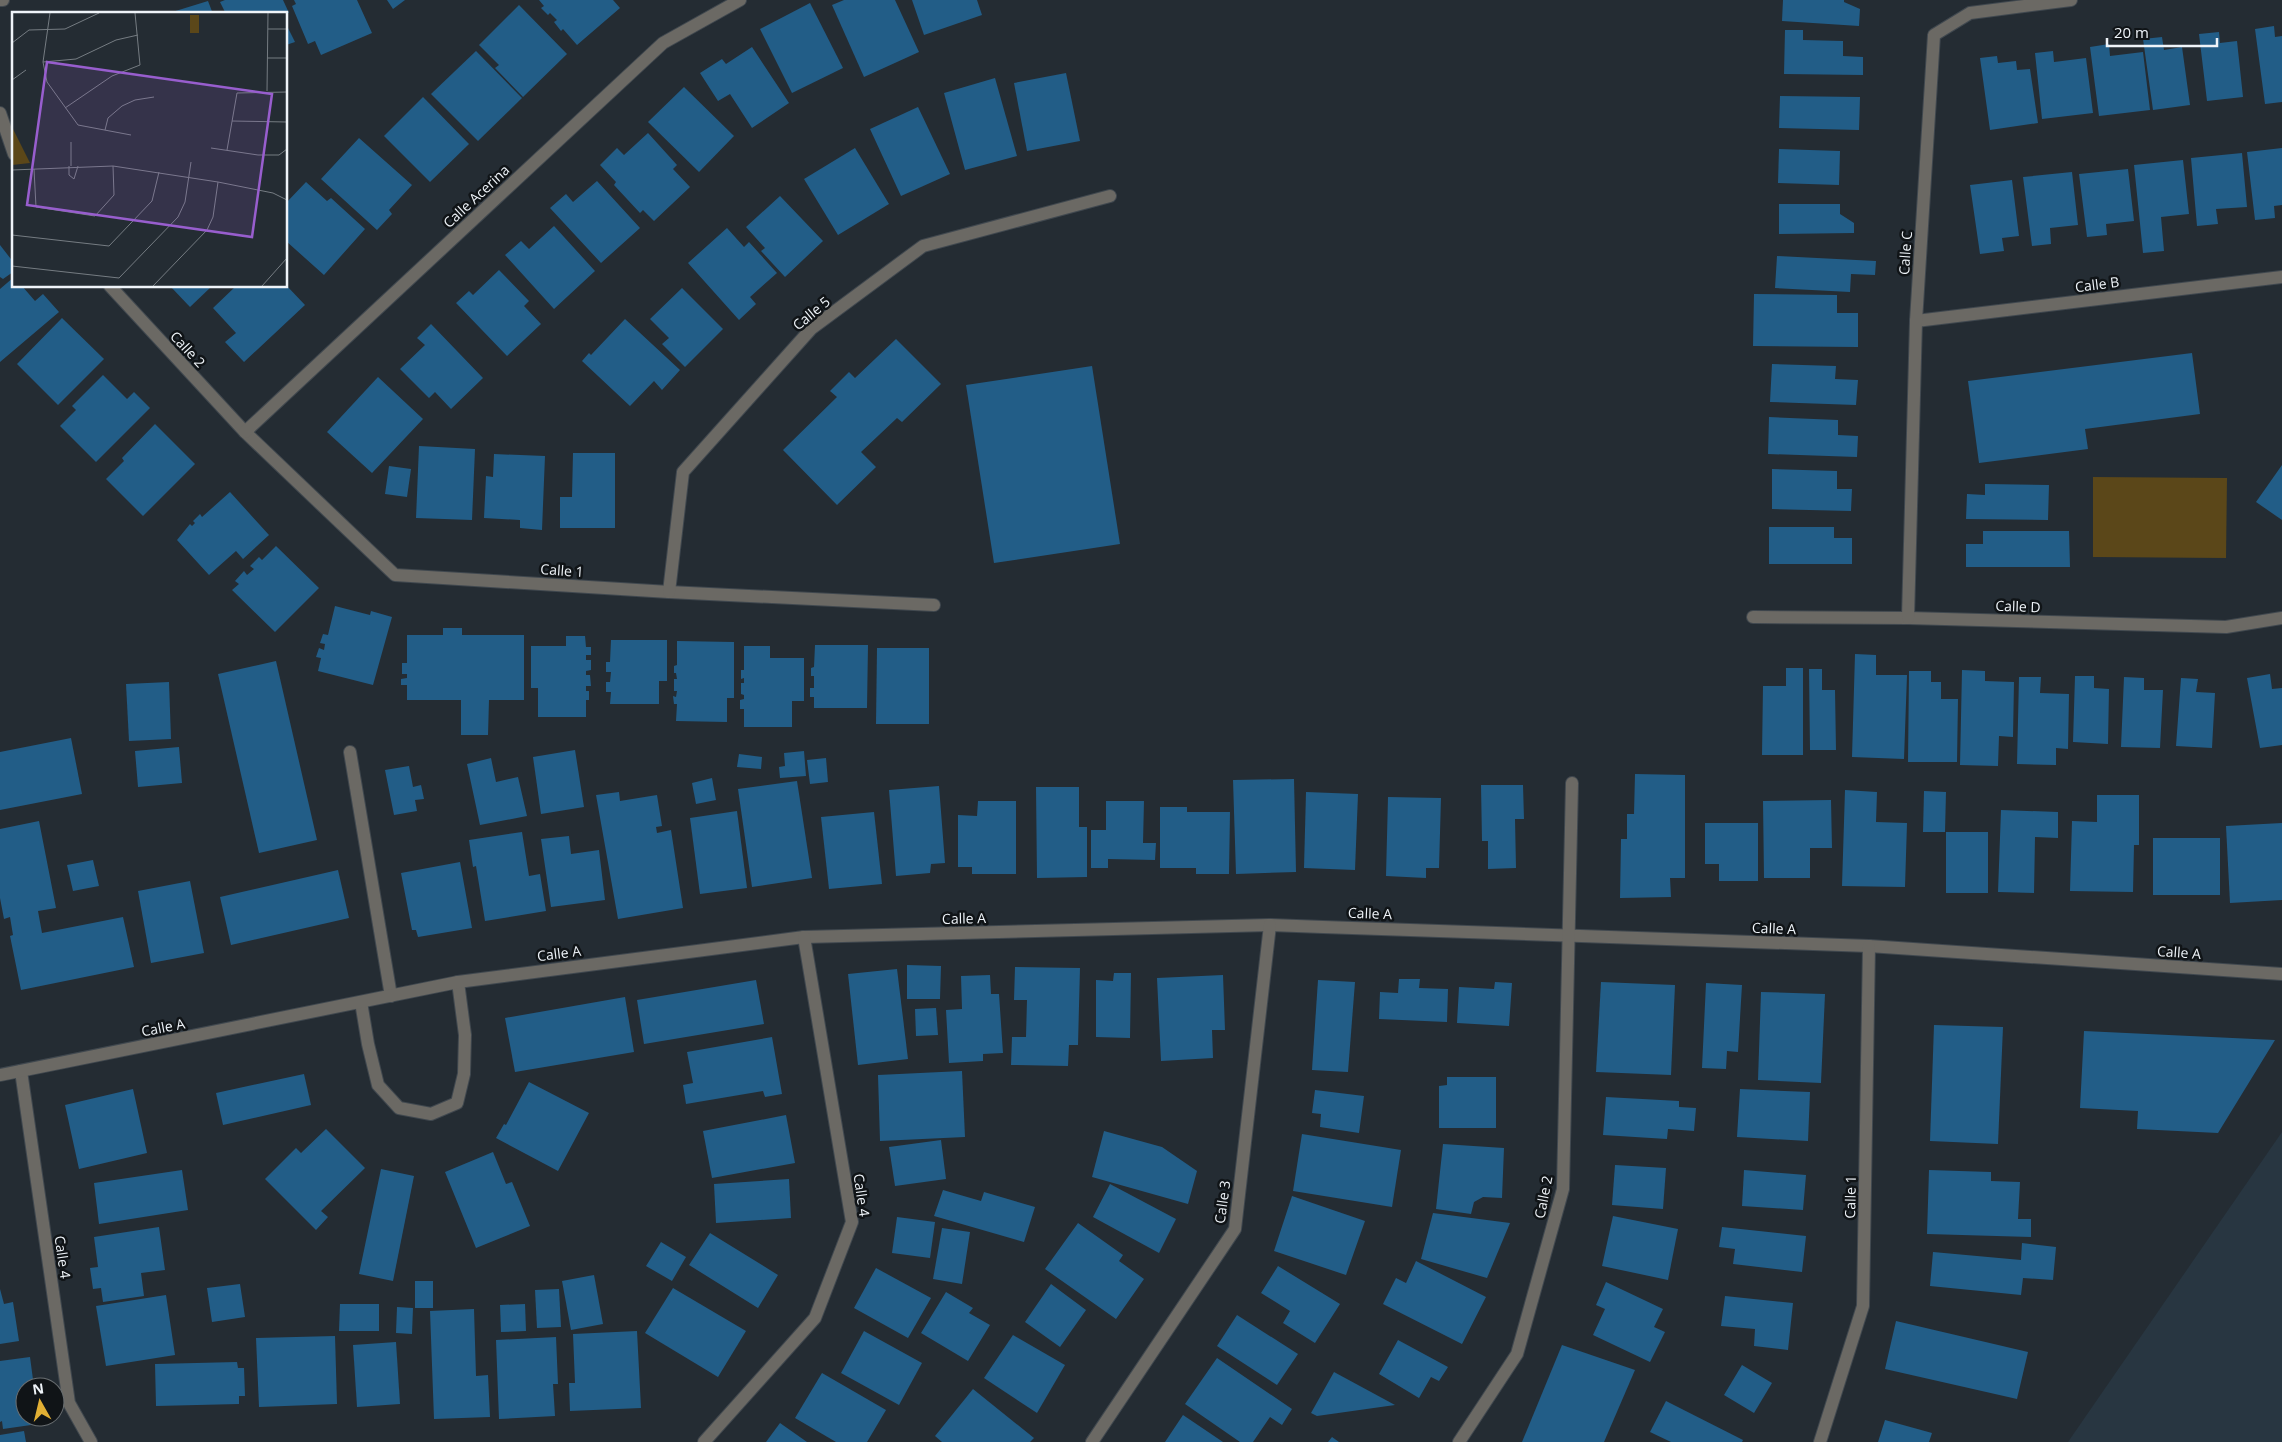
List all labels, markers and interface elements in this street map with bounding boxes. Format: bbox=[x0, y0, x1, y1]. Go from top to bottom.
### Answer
inset map bbox=[12, 12, 288, 288]
scale bar bbox=[2107, 15, 2217, 47]
text: 20 m bbox=[2114, 22, 2149, 42]
street label: Calle Acerina bbox=[439, 160, 513, 232]
street label: Calle C bbox=[1894, 230, 1916, 276]
street label: Calle B bbox=[2074, 272, 2120, 296]
street label: Calle 5 bbox=[788, 292, 834, 334]
street label: Calle 2 bbox=[166, 327, 210, 371]
street label: Calle 1 bbox=[540, 559, 584, 581]
street label: Calle D bbox=[1995, 596, 2041, 616]
street label: Calle A bbox=[1348, 903, 1392, 923]
street label: Calle A bbox=[942, 908, 986, 928]
street label: Calle A bbox=[1752, 918, 1796, 938]
street label: Calle A bbox=[536, 941, 582, 965]
street label: Calle A bbox=[2156, 941, 2202, 963]
street label: Calle A bbox=[140, 1013, 187, 1041]
street label: Calle 4 bbox=[850, 1172, 874, 1218]
street label: Calle 2 bbox=[1530, 1174, 1556, 1220]
street label: Calle 1 bbox=[1840, 1175, 1860, 1219]
street label: Calle 3 bbox=[1210, 1179, 1234, 1225]
street label: Calle 4 bbox=[51, 1234, 75, 1280]
north arrow bbox=[15, 1377, 65, 1427]
text: N bbox=[31, 1378, 45, 1399]

